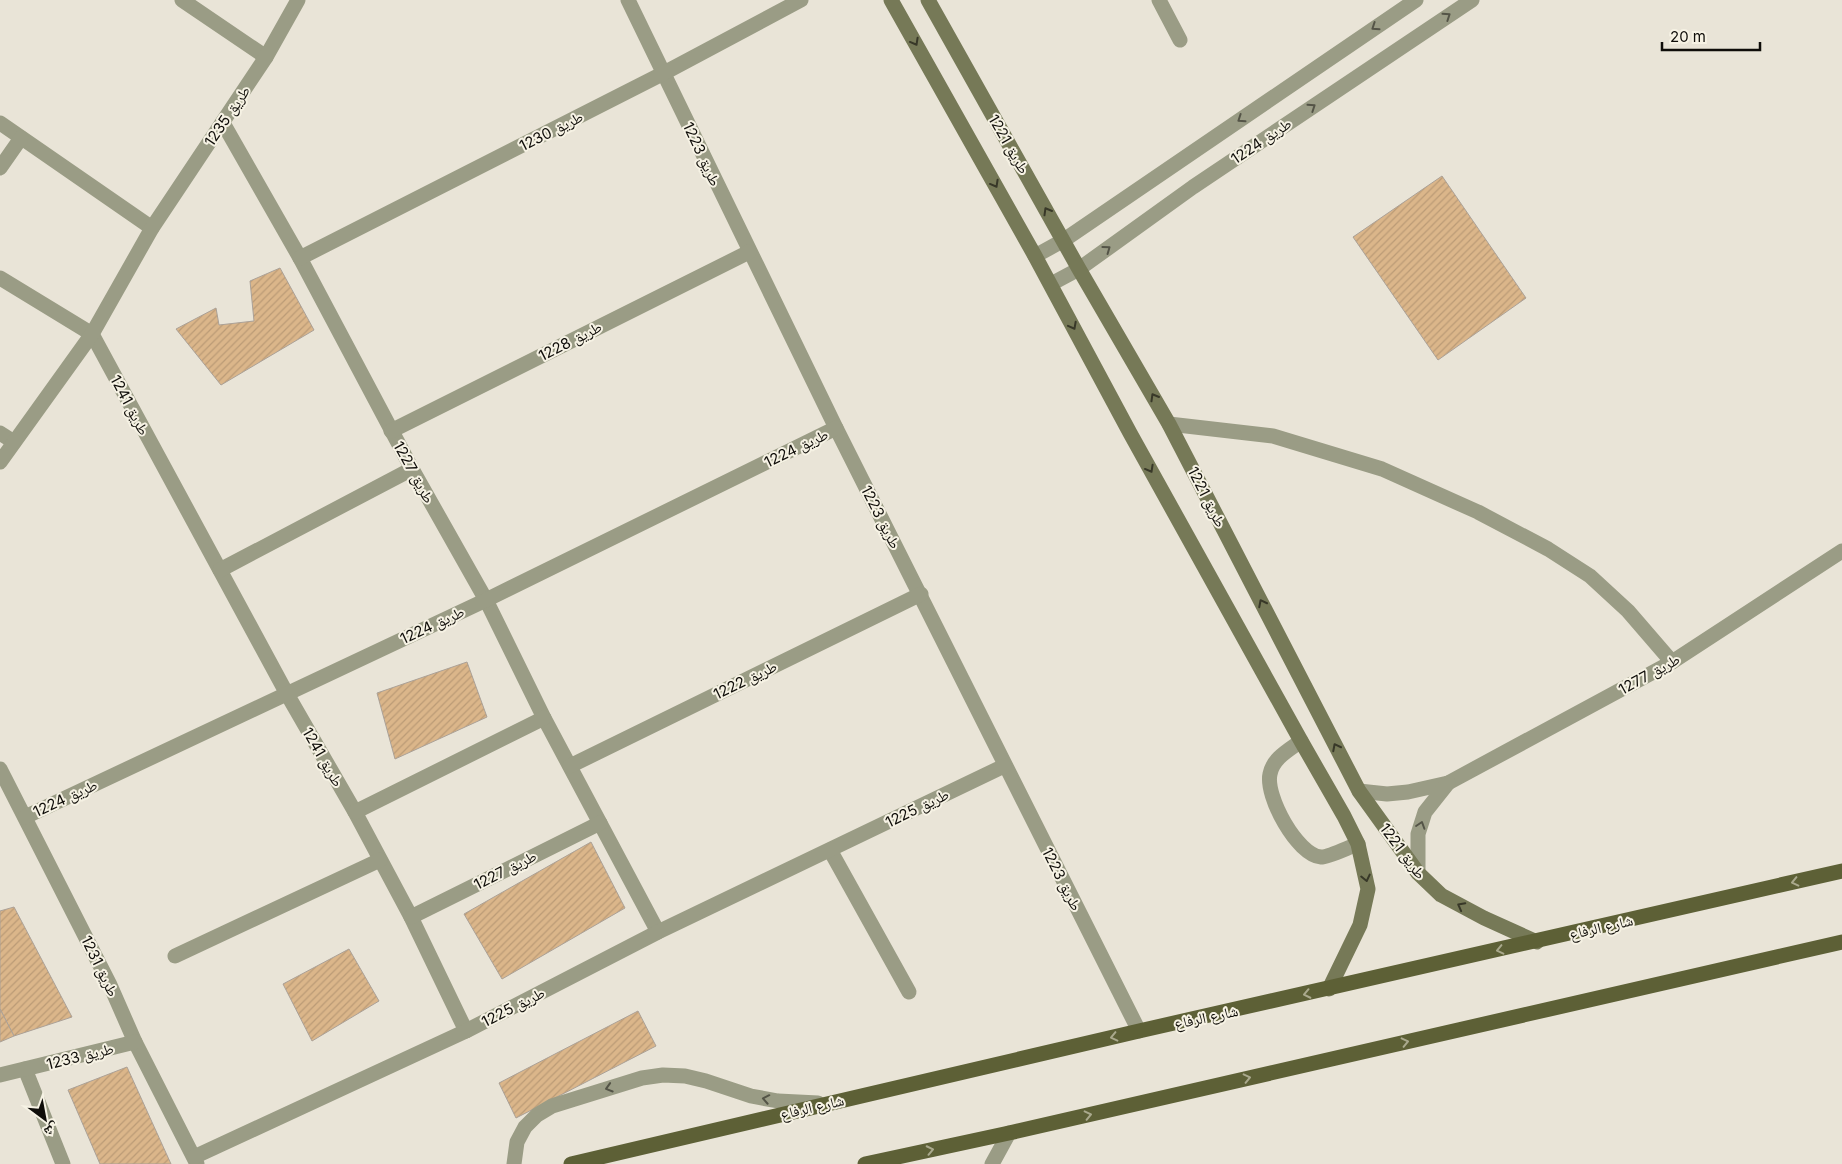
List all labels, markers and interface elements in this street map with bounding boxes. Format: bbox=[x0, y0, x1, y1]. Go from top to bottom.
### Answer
one-way arrow bbox=[1442, 13, 1451, 23]
scale bar bbox=[1662, 20, 1760, 52]
one-way arrow bbox=[1371, 21, 1381, 30]
text: 20 m bbox=[1670, 27, 1706, 46]
one-way arrow bbox=[909, 37, 919, 46]
street label: طريق 1235 bbox=[200, 82, 255, 150]
one-way arrow bbox=[1307, 104, 1316, 113]
street label: طريق 1230 bbox=[516, 107, 587, 156]
street label: طريق 1221 bbox=[984, 111, 1034, 178]
one-way arrow bbox=[1237, 113, 1247, 122]
street label: طريق 1224 bbox=[1227, 114, 1295, 169]
street label: طريق 1223 bbox=[678, 119, 725, 190]
one-way arrow bbox=[989, 179, 999, 188]
one-way arrow bbox=[1043, 207, 1053, 216]
one-way arrow bbox=[1101, 246, 1111, 255]
street label: طريق 1228 bbox=[535, 317, 605, 366]
one-way arrow bbox=[1067, 321, 1077, 330]
street label: طريق 1241 bbox=[105, 372, 154, 439]
one-way arrow bbox=[1150, 394, 1160, 403]
street label: طريق 1224 bbox=[761, 424, 832, 473]
street label: طريق 1227 bbox=[388, 438, 439, 507]
one-way arrow bbox=[1144, 464, 1154, 473]
street label: طريق 1221 bbox=[1183, 464, 1230, 531]
street label: طريق 1223 bbox=[856, 482, 905, 552]
one-way arrow bbox=[1258, 599, 1268, 608]
street label: طريق 1224 bbox=[397, 602, 468, 649]
street label: طريق 1277 bbox=[1615, 649, 1684, 700]
street label: طريق 1222 bbox=[710, 656, 780, 704]
street label: طريق 1241 bbox=[298, 724, 348, 791]
one-way arrow bbox=[1332, 744, 1342, 753]
street label: طريق 1224 bbox=[30, 775, 101, 822]
street label: طريق 1225 bbox=[882, 784, 952, 832]
street label: طريق 1221 bbox=[1375, 819, 1430, 884]
one-way arrow bbox=[1415, 821, 1425, 830]
street label: طريق 1223 bbox=[1037, 844, 1086, 914]
street label: طريق 1227 bbox=[470, 846, 540, 895]
one-way arrow bbox=[1360, 874, 1371, 883]
one-way arrow bbox=[1790, 876, 1799, 887]
one-way arrow bbox=[1458, 903, 1467, 913]
street label: شارع الرفاع bbox=[1567, 910, 1635, 945]
street label: طريق 1231 bbox=[76, 932, 123, 1000]
one-way arrow bbox=[1495, 944, 1504, 955]
street label: طريق 1225 bbox=[478, 983, 548, 1032]
one-way arrow bbox=[1303, 988, 1312, 999]
street label: شارع الرفاع bbox=[1172, 1001, 1240, 1034]
one-way arrow bbox=[1110, 1031, 1119, 1042]
one-way arrow bbox=[1400, 1037, 1409, 1048]
street label: طريق 1233 bbox=[44, 1038, 116, 1075]
one-way arrow bbox=[1242, 1073, 1251, 1084]
one-way arrow bbox=[605, 1082, 614, 1092]
street label: شارع الرفاع bbox=[778, 1090, 846, 1125]
north arrow bbox=[20, 1094, 70, 1144]
one-way arrow bbox=[762, 1095, 771, 1105]
one-way arrow bbox=[1084, 1110, 1093, 1121]
text: ش bbox=[41, 1118, 63, 1142]
one-way arrow bbox=[925, 1145, 934, 1156]

